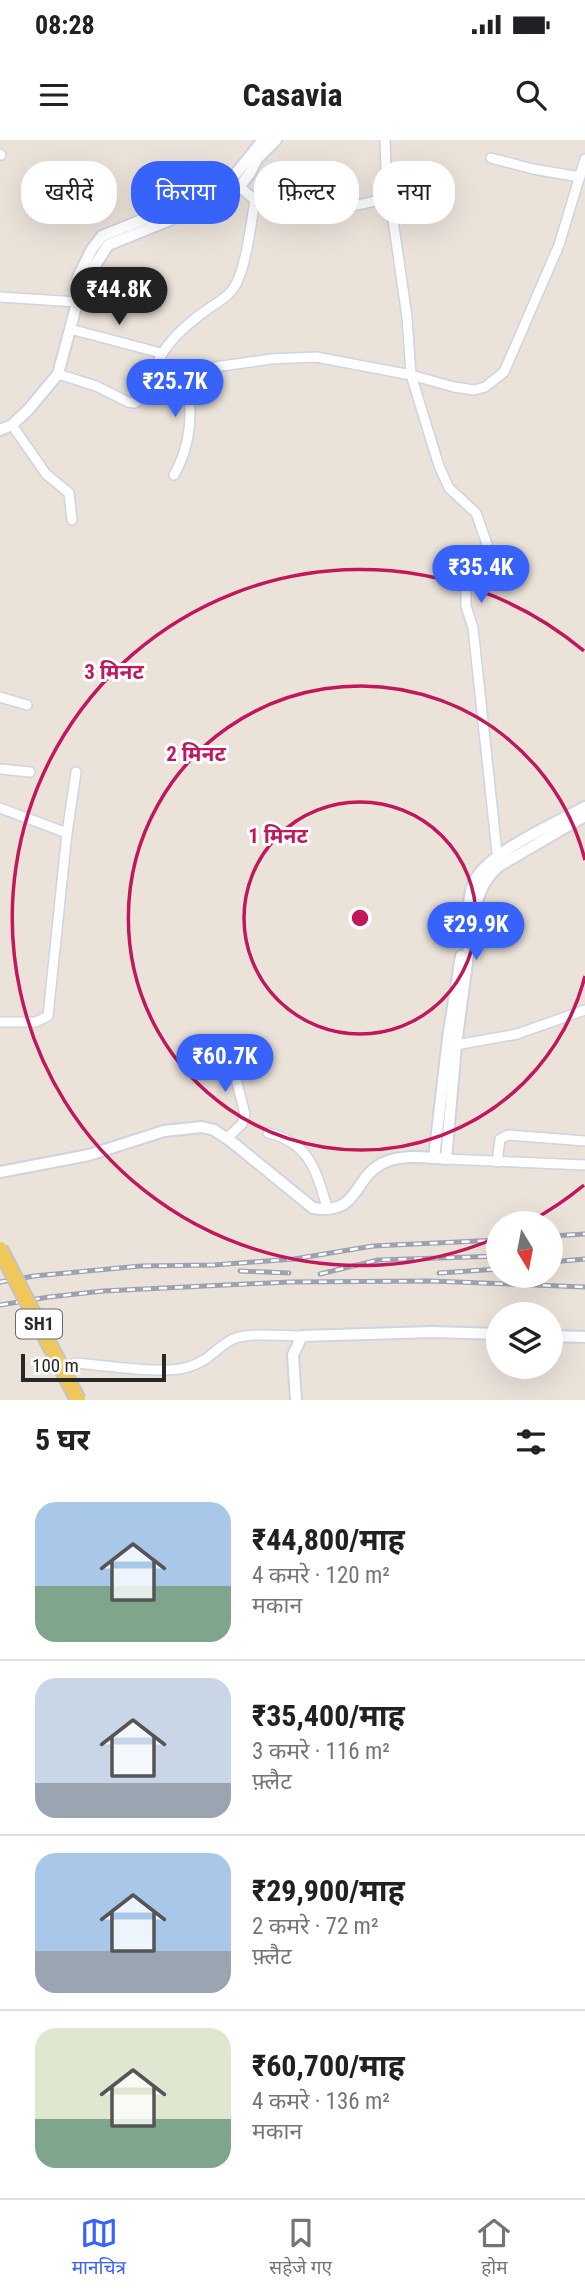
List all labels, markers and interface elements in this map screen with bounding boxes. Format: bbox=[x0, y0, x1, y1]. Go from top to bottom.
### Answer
text: 08:28 bbox=[35, 10, 95, 40]
icon: menu bbox=[35, 76, 73, 114]
text: Casavia bbox=[242, 76, 343, 114]
icon: search bbox=[512, 76, 550, 114]
chip: खरीदें bbox=[21, 161, 117, 224]
chip: किराया bbox=[131, 161, 240, 224]
chip: फ़िल्टर bbox=[254, 161, 359, 224]
chip: नया bbox=[373, 161, 455, 224]
pin: ₹44.8K bbox=[62, 268, 176, 327]
text: ₹44.8K bbox=[86, 276, 152, 303]
pin: ₹25.7K bbox=[118, 359, 232, 419]
text: ₹25.7K bbox=[142, 368, 208, 395]
pin: ₹35.4K bbox=[424, 546, 538, 605]
text: ₹35.4K bbox=[448, 554, 514, 581]
text: 3 मिनट bbox=[84, 660, 144, 684]
text: 2 मिनट bbox=[166, 742, 226, 766]
text: 1 मिनट bbox=[248, 824, 308, 848]
pin: ₹29.9K bbox=[419, 902, 533, 962]
centre of rings bbox=[348, 906, 372, 930]
text: ₹29.9K bbox=[443, 911, 509, 938]
pin: ₹60.7K bbox=[168, 1034, 282, 1094]
text: ₹60.7K bbox=[192, 1043, 258, 1070]
north arrow bbox=[486, 1211, 564, 1288]
map controls bbox=[486, 1211, 563, 1379]
button: layers bbox=[486, 1302, 563, 1379]
road number: SH1 bbox=[16, 1310, 62, 1338]
scale bar bbox=[21, 1351, 166, 1383]
text: 100 m bbox=[32, 1354, 79, 1377]
text: 5 घर bbox=[35, 1422, 90, 1457]
icon: filters bbox=[512, 1423, 550, 1461]
text: ₹44,800/माह bbox=[252, 1522, 405, 1557]
icon: home bbox=[91, 1530, 175, 1614]
text: 4 कमरे · 120 m² bbox=[252, 1562, 390, 1589]
text: मकान bbox=[252, 1592, 302, 1619]
text: ₹35,400/माह bbox=[252, 1698, 405, 1733]
icon: home bbox=[91, 1706, 175, 1790]
text: 3 कमरे · 116 m² bbox=[252, 1738, 390, 1765]
text: फ़्लैट bbox=[252, 1768, 292, 1795]
text: ₹29,900/माह bbox=[252, 1873, 405, 1908]
icon: home bbox=[91, 1881, 175, 1965]
text: 2 कमरे · 72 m² bbox=[252, 1913, 379, 1940]
text: फ़्लैट bbox=[252, 1943, 292, 1970]
text: ₹60,700/माह bbox=[252, 2048, 405, 2083]
icon: home bbox=[91, 2056, 175, 2140]
text: 4 कमरे · 136 m² bbox=[252, 2088, 390, 2115]
text: मकान bbox=[252, 2118, 302, 2145]
tab: मानचित्र bbox=[72, 2214, 126, 2282]
tab: सहेजे गए bbox=[269, 2214, 332, 2282]
tab: होम bbox=[475, 2214, 513, 2282]

